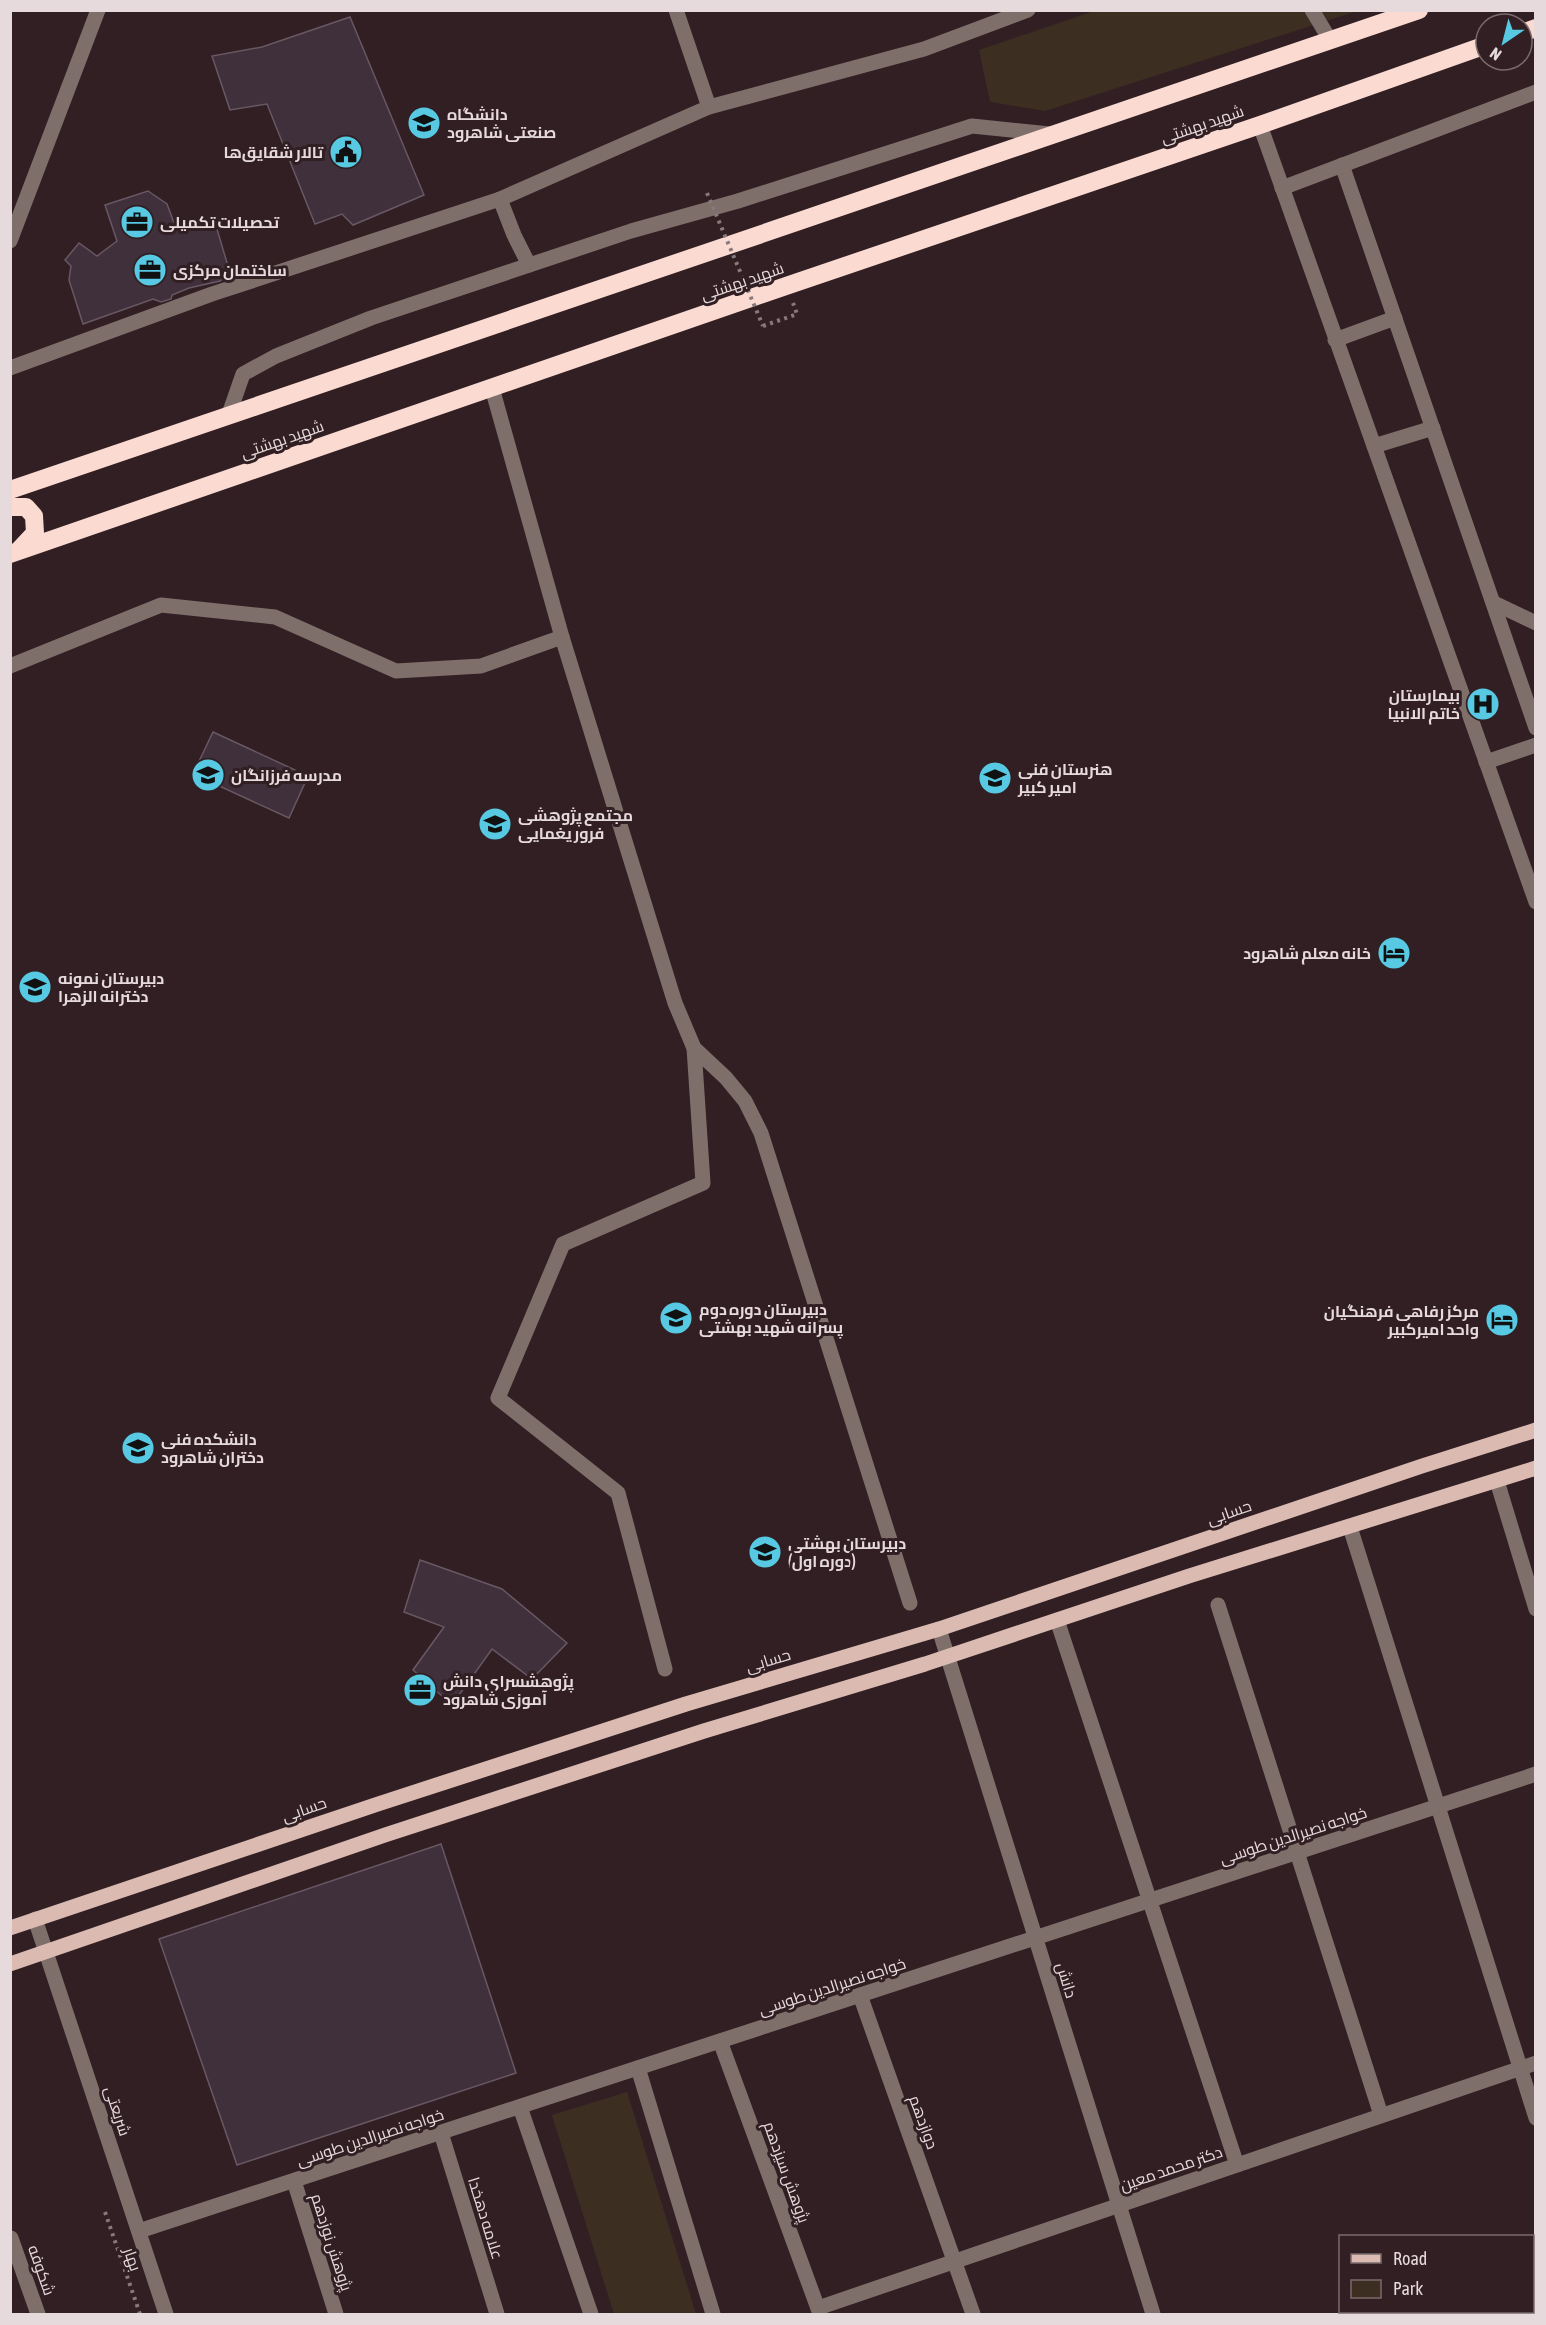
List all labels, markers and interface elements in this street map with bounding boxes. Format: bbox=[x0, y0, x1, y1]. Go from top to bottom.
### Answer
north arrow bbox=[1474, 12, 1534, 72]
text: N bbox=[1486, 44, 1504, 64]
street label: شهید بهشتی bbox=[1158, 101, 1247, 149]
school or university icon: دانشگاه صنعتی شاهرود bbox=[406, 105, 442, 141]
place label: دانشگاه صنعتی شاهرود bbox=[447, 105, 556, 142]
public building icon: تالار شقایق‌‌ها bbox=[328, 134, 364, 170]
place label: تالار شقایق‌‌ها bbox=[224, 143, 324, 162]
office icon: تحصیلات تکمیلی bbox=[119, 204, 155, 240]
place label: تحصیلات تکمیلی bbox=[160, 213, 280, 232]
office icon: ساختمان مرکزی bbox=[132, 252, 168, 288]
street label: شهید بهشتی bbox=[698, 258, 787, 306]
place label: ساختمان مرکزی bbox=[173, 261, 287, 280]
street label: شهید بهشتی bbox=[238, 416, 327, 464]
place label: بیمارستان خاتم الانبیا bbox=[1387, 686, 1460, 725]
hospital icon: بیمارستان خاتم الانبیا bbox=[1465, 686, 1501, 722]
school or university icon: مدرسه فرزانگان bbox=[190, 757, 226, 793]
school or university icon: هنرستان فنی امیر کبیر bbox=[977, 760, 1013, 796]
place label: هنرستان فنی امیر کبیر bbox=[1017, 760, 1113, 797]
place label: مدرسه فرزانگان bbox=[231, 766, 342, 785]
school or university icon: مجتمع پژوهشی فرور یغمایی bbox=[477, 806, 513, 842]
place label: مجتمع پژوهشی فرور یغمایی bbox=[518, 806, 633, 843]
hotel icon: خانه معلم شاهرود bbox=[1376, 935, 1412, 971]
place label: خانه معلم شاهرود bbox=[1243, 944, 1371, 965]
school or university icon: دبیرستان نمونه دخترانه الزهرا bbox=[17, 969, 53, 1005]
place label: دبیرستان نمونه دخترانه الزهرا bbox=[58, 969, 164, 1006]
school or university icon: دبیرستان دوره دوم پسرانه شهید بهشتی bbox=[658, 1300, 694, 1336]
place label: دبیرستان دوره دوم پسرانه شهید بهشتی bbox=[699, 1300, 843, 1339]
place label: مرکز رفاهی فرهنگیان واحد امیرکبیر bbox=[1324, 1302, 1479, 1339]
hotel icon: مرکز رفاهی فرهنگیان واحد امیرکبیر bbox=[1484, 1302, 1520, 1338]
school or university icon: دانشکده فنی دختران شاهرود bbox=[120, 1430, 156, 1466]
place label: دانشکده فنی دختران شاهرود bbox=[161, 1430, 264, 1467]
street label: حسابی bbox=[1204, 1496, 1254, 1530]
school or university icon: دبیرستان بهشتی (دوره اول) bbox=[747, 1534, 783, 1570]
place label: دبیرستان بهشتی (دوره اول) bbox=[788, 1534, 906, 1571]
street label: حسابی bbox=[743, 1645, 793, 1677]
office icon: پژوهشسرای دانش آموزی شاهرود bbox=[402, 1672, 438, 1708]
place label: پژوهشسرای دانش آموزی شاهرود bbox=[443, 1672, 574, 1709]
street label: حسابی bbox=[279, 1793, 329, 1827]
street label: خواجه نصیرالدین طوسی bbox=[1217, 1803, 1369, 1869]
street label: خواجه نصیرالدین طوسی bbox=[756, 1954, 908, 2020]
street label: دانش bbox=[1051, 1960, 1081, 2001]
street label: شریعتی bbox=[100, 2084, 134, 2139]
street label: دوازدهم bbox=[903, 2093, 942, 2152]
street label: خواجه نصیرالدین طوسی bbox=[294, 2105, 446, 2171]
street label: پژوهش سیزدهم bbox=[758, 2119, 814, 2227]
street label: دکتر محمد معین bbox=[1117, 2142, 1225, 2196]
street label: علامه دهخدا bbox=[465, 2175, 507, 2261]
street label: پژوهش نوزدهم bbox=[305, 2191, 356, 2295]
legend bbox=[1339, 2235, 1534, 2313]
street label: شکوفه bbox=[24, 2243, 59, 2298]
street label: بهار bbox=[118, 2244, 145, 2274]
text: Road bbox=[1393, 2248, 1427, 2269]
text: Park bbox=[1393, 2278, 1423, 2299]

